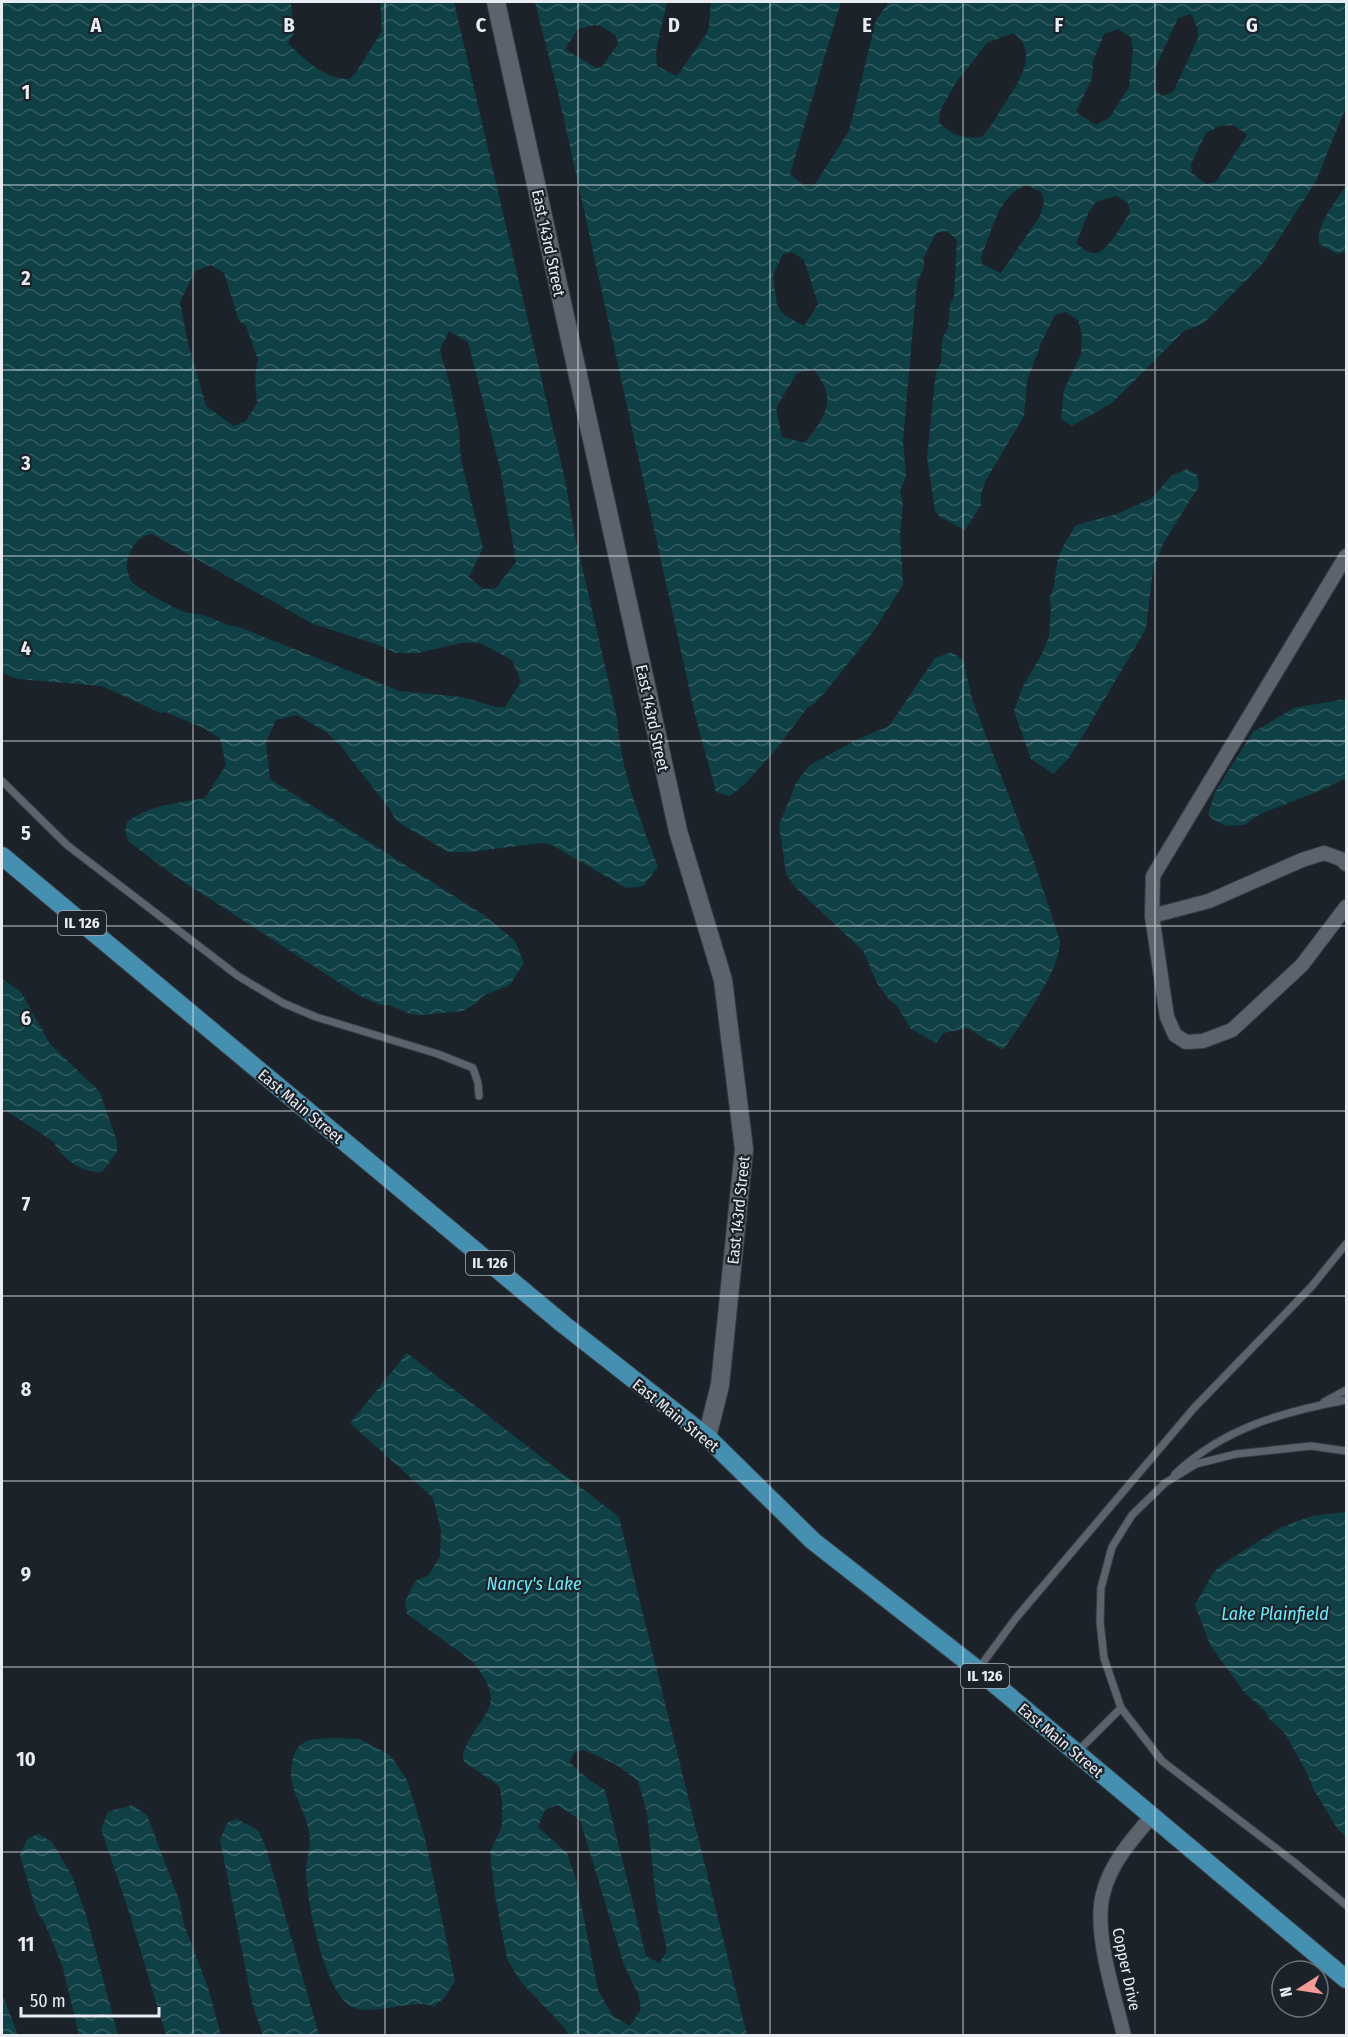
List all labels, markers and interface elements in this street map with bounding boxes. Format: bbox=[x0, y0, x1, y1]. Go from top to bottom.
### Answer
text: A bbox=[90, 13, 103, 37]
text: B bbox=[283, 13, 295, 37]
text: C bbox=[476, 13, 487, 37]
text: D bbox=[668, 13, 680, 37]
text: E bbox=[862, 13, 872, 37]
text: F bbox=[1055, 13, 1064, 37]
text: G bbox=[1246, 13, 1258, 37]
text: 1 bbox=[22, 80, 30, 104]
street label: East 143rd Street bbox=[528, 188, 569, 299]
text: 2 bbox=[20, 266, 31, 290]
text: 3 bbox=[20, 451, 31, 475]
text: 4 bbox=[21, 636, 31, 660]
street label: East 143rd Street bbox=[632, 663, 673, 774]
text: 5 bbox=[21, 821, 31, 845]
road number: IL 126 bbox=[58, 911, 106, 935]
text: 6 bbox=[21, 1006, 31, 1030]
street label: East Main Street bbox=[254, 1065, 348, 1148]
street label: East 143rd Street bbox=[723, 1154, 754, 1265]
text: 7 bbox=[22, 1192, 31, 1216]
road number: IL 126 bbox=[466, 1251, 514, 1275]
street label: East Main Street bbox=[629, 1375, 723, 1456]
text: 8 bbox=[21, 1377, 32, 1401]
text: 9 bbox=[21, 1562, 31, 1586]
water label: Nancy's Lake bbox=[487, 1573, 582, 1595]
water label: Lake Plainfield bbox=[1221, 1603, 1329, 1625]
road number: IL 126 bbox=[961, 1664, 1009, 1688]
street label: East Main Street bbox=[1014, 1699, 1108, 1782]
text: 10 bbox=[16, 1747, 36, 1771]
street label: Copper Drive bbox=[1108, 1926, 1145, 2012]
text: 11 bbox=[18, 1932, 34, 1956]
north arrow bbox=[1270, 1959, 1330, 2019]
scale bar bbox=[21, 1980, 159, 2018]
text: N bbox=[1276, 1985, 1296, 1999]
text: 50 m bbox=[30, 1990, 66, 2012]

